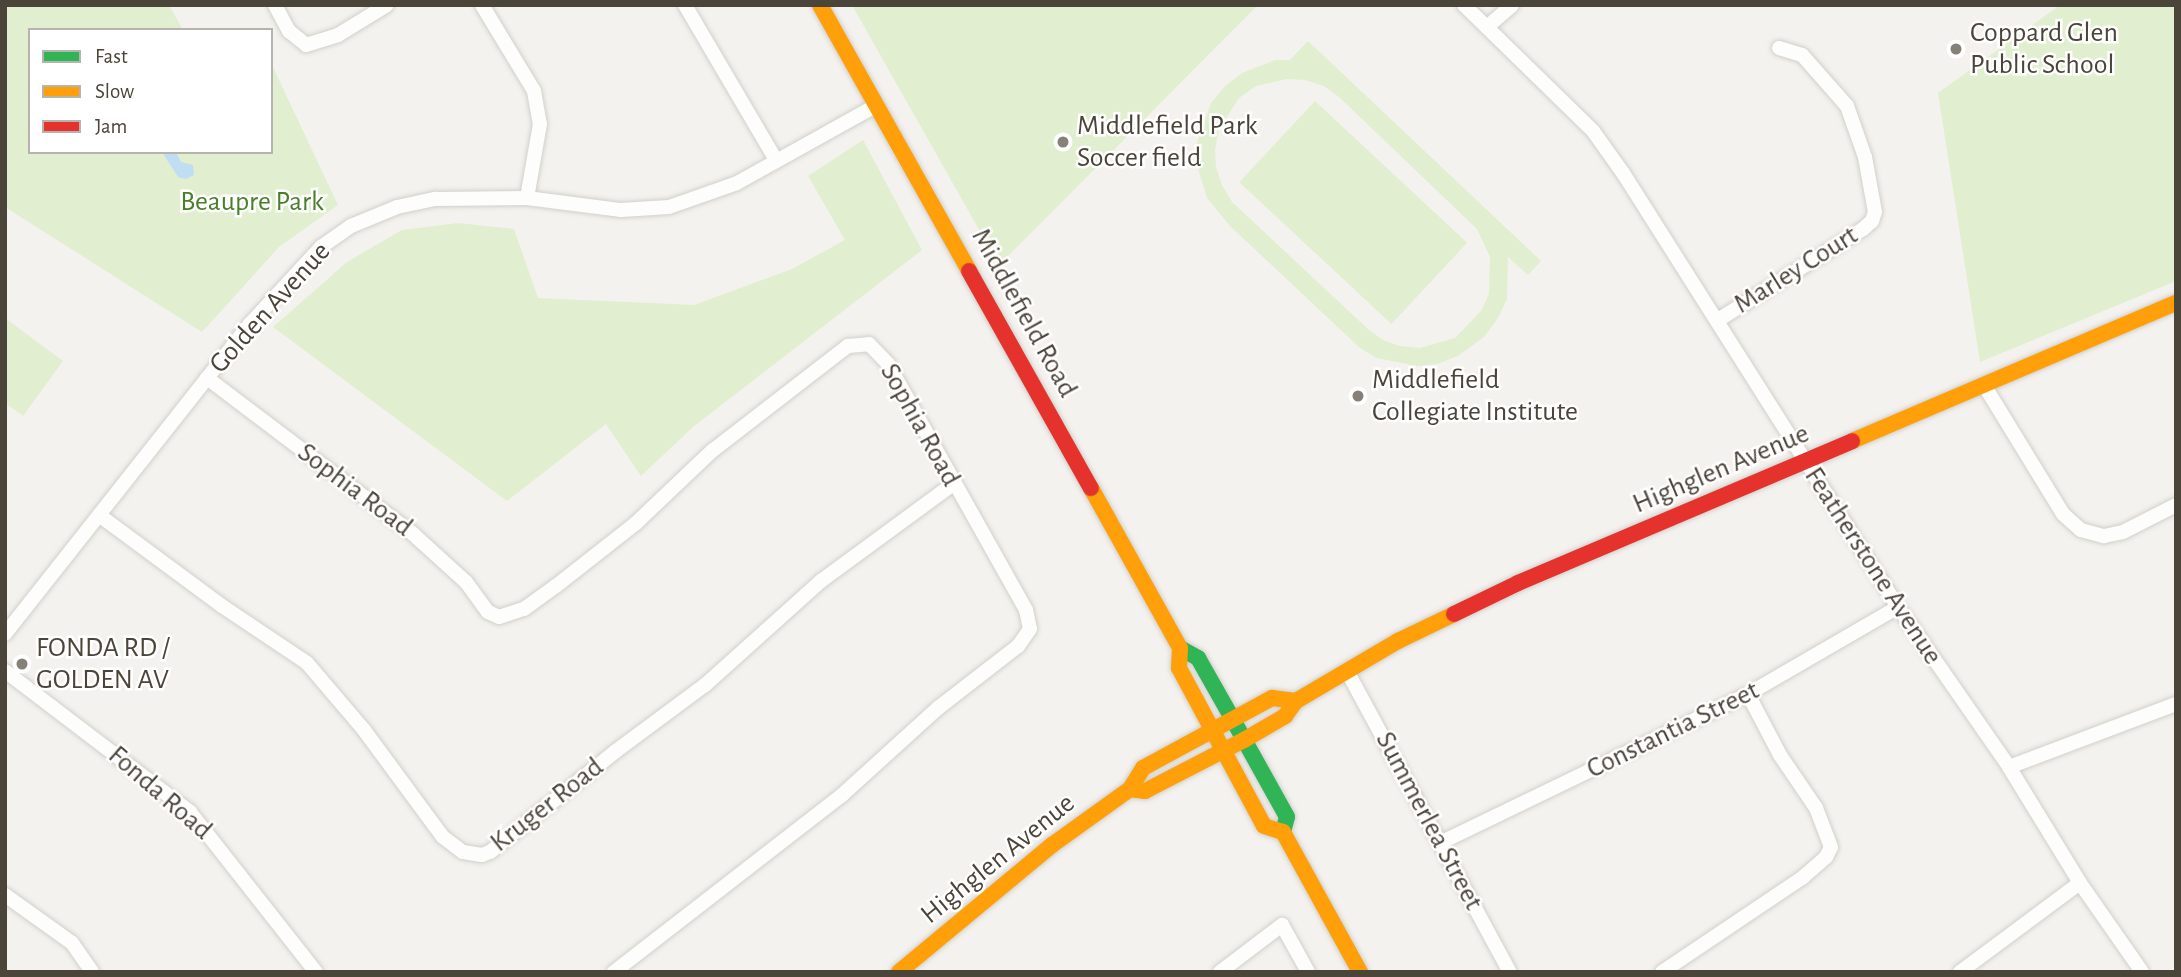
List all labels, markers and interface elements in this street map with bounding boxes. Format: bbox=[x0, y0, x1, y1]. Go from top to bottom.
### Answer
place label: Coppard Glen Public School bbox=[1970, 16, 2118, 82]
legend bbox=[28, 28, 273, 154]
marker: Coppard Glen Public School bbox=[1948, 41, 1964, 57]
text: Fast bbox=[95, 46, 128, 67]
text: Slow bbox=[95, 81, 134, 102]
place label: Middlefield Park Soccer field bbox=[1077, 109, 1258, 175]
text: Jam bbox=[95, 116, 127, 137]
marker: Middlefield Park Soccer field bbox=[1055, 134, 1071, 150]
park label: Beaupre Park bbox=[180, 185, 324, 219]
street label: Marley Court bbox=[1728, 219, 1864, 321]
street label: Middlefield Road bbox=[964, 223, 1084, 403]
street label: Golden Avenue bbox=[202, 235, 338, 381]
street label: Sophia Road bbox=[873, 358, 967, 492]
place label: Middlefield Collegiate Institute bbox=[1372, 363, 1578, 429]
marker: Middlefield Collegiate Institute bbox=[1350, 388, 1366, 404]
street label: Highglen Avenue bbox=[1628, 417, 1814, 521]
street label: Sophia Road bbox=[291, 436, 419, 544]
street label: Featherstone Avenue bbox=[1797, 461, 1949, 671]
place label: FONDA RD / GOLDEN AV bbox=[36, 631, 170, 697]
marker: FONDA RD / GOLDEN AV bbox=[14, 656, 30, 672]
street label: Constantia Street bbox=[1581, 674, 1765, 786]
street label: Summerlea Street bbox=[1368, 726, 1490, 916]
street label: Fonda Road bbox=[101, 739, 219, 847]
street label: Kruger Road bbox=[484, 750, 610, 860]
street label: Highglen Avenue bbox=[914, 787, 1082, 931]

